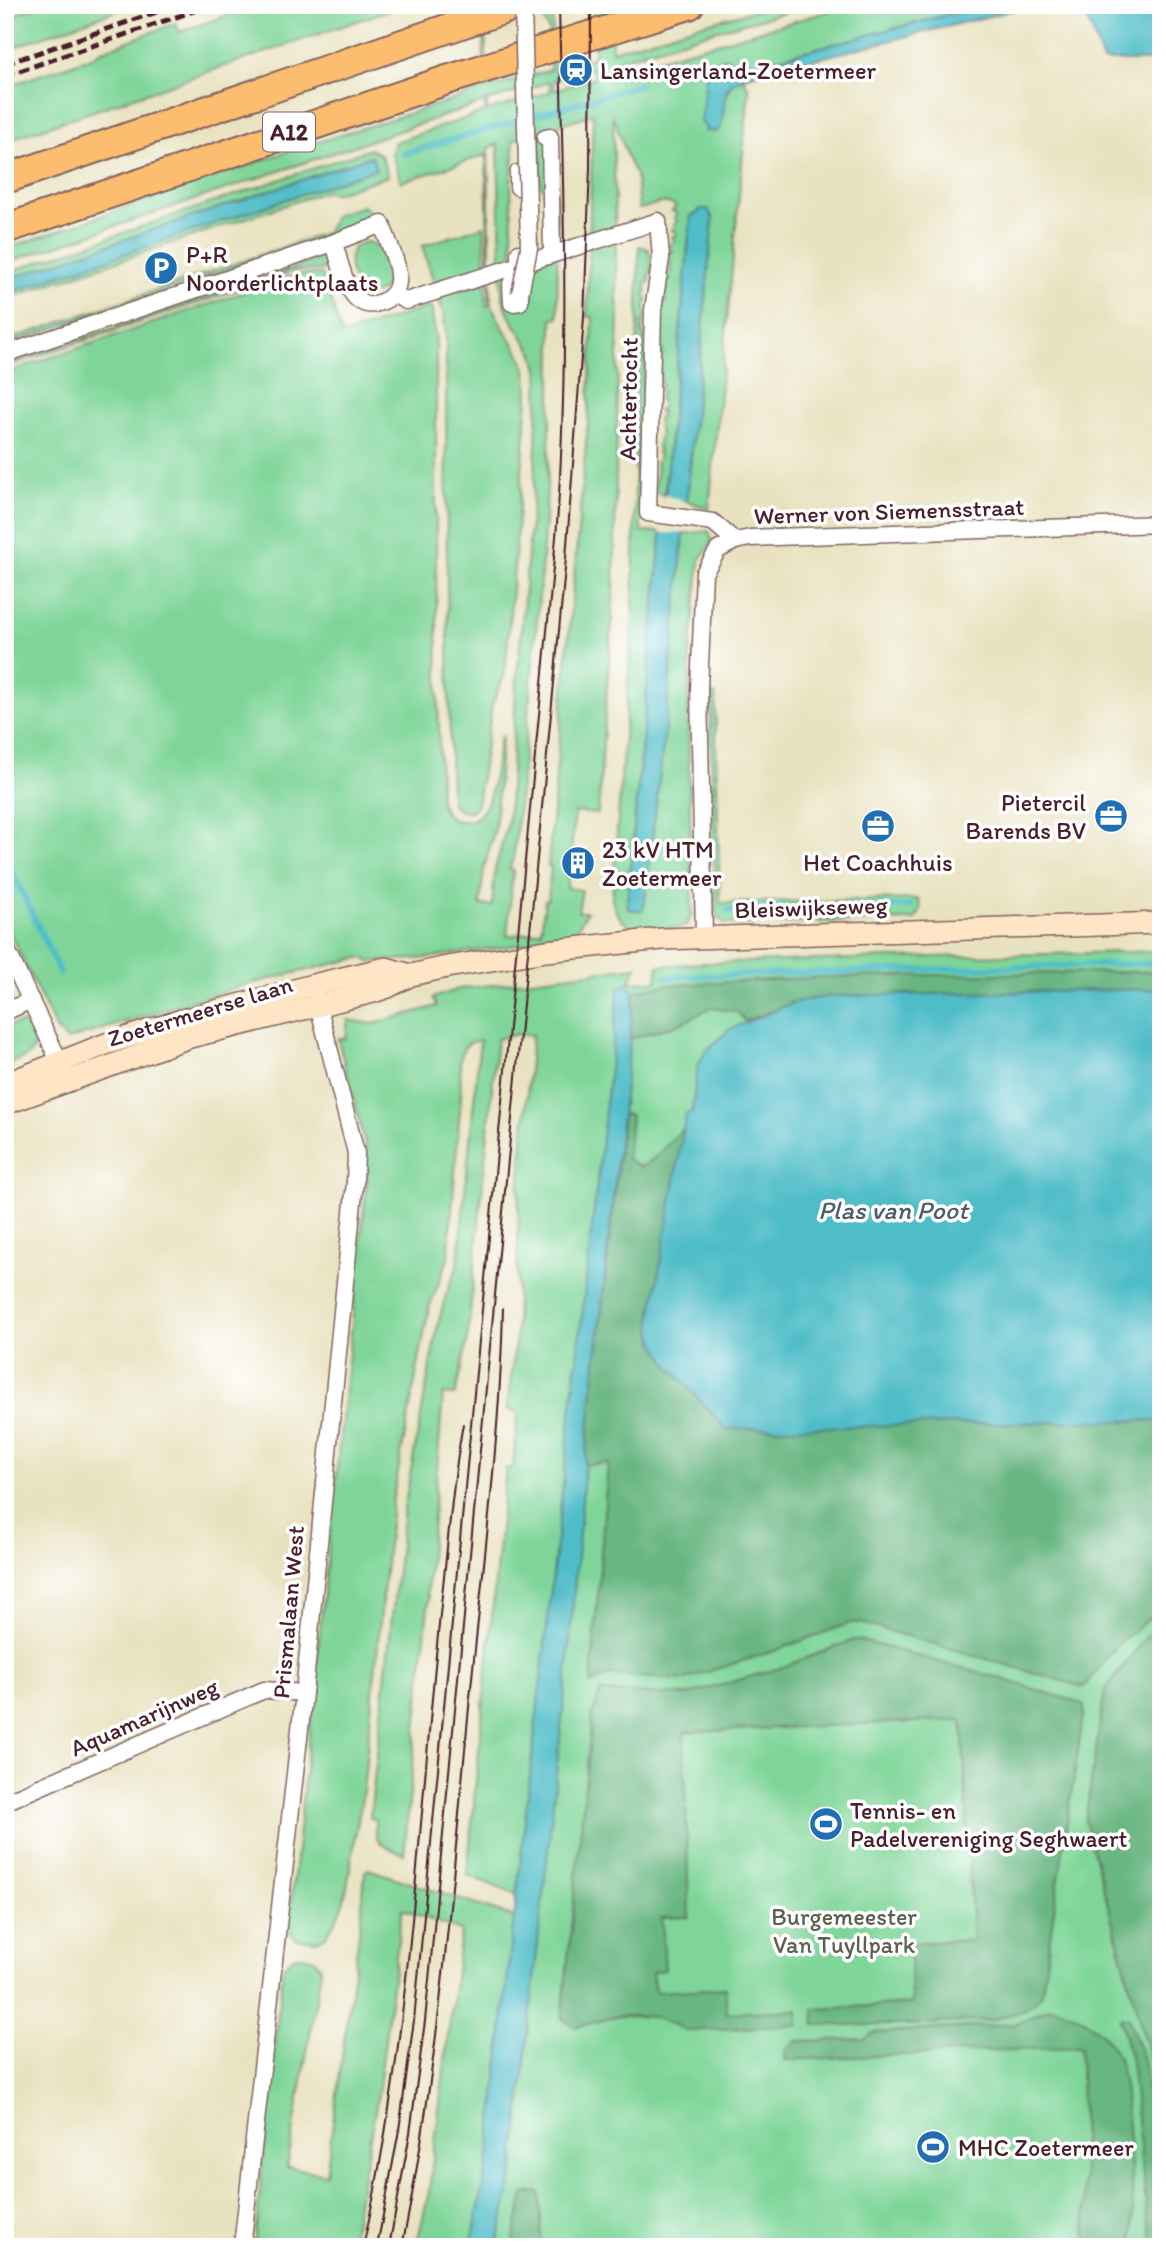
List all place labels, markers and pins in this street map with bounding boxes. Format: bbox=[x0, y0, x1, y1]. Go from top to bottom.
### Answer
station icon: Lansingerland-Zoetermeer bbox=[557, 51, 595, 89]
place label: Lansingerland-Zoetermeer bbox=[600, 56, 877, 85]
place label: P+R Noorderlichtplaats bbox=[186, 240, 378, 297]
parking icon: P+R Noorderlichtplaats bbox=[142, 249, 180, 287]
place label: Pietercil Barends BV bbox=[965, 788, 1086, 845]
office icon: Pietercil Barends BV bbox=[1092, 797, 1130, 835]
office icon: Het Coachhuis bbox=[859, 807, 897, 845]
place label: 23 kV HTM Zoetermeer bbox=[602, 835, 722, 892]
building icon: 23 kV HTM Zoetermeer bbox=[559, 844, 597, 882]
place label: Het Coachhuis bbox=[803, 848, 953, 877]
place label: Tennis- en Padelvereniging Seghwaert bbox=[850, 1796, 1127, 1853]
sports icon: Tennis- en Padelvereniging Seghwaert bbox=[807, 1805, 845, 1843]
sports icon: MHC Zoetermeer bbox=[914, 2128, 952, 2166]
place label: MHC Zoetermeer bbox=[958, 2133, 1134, 2162]

